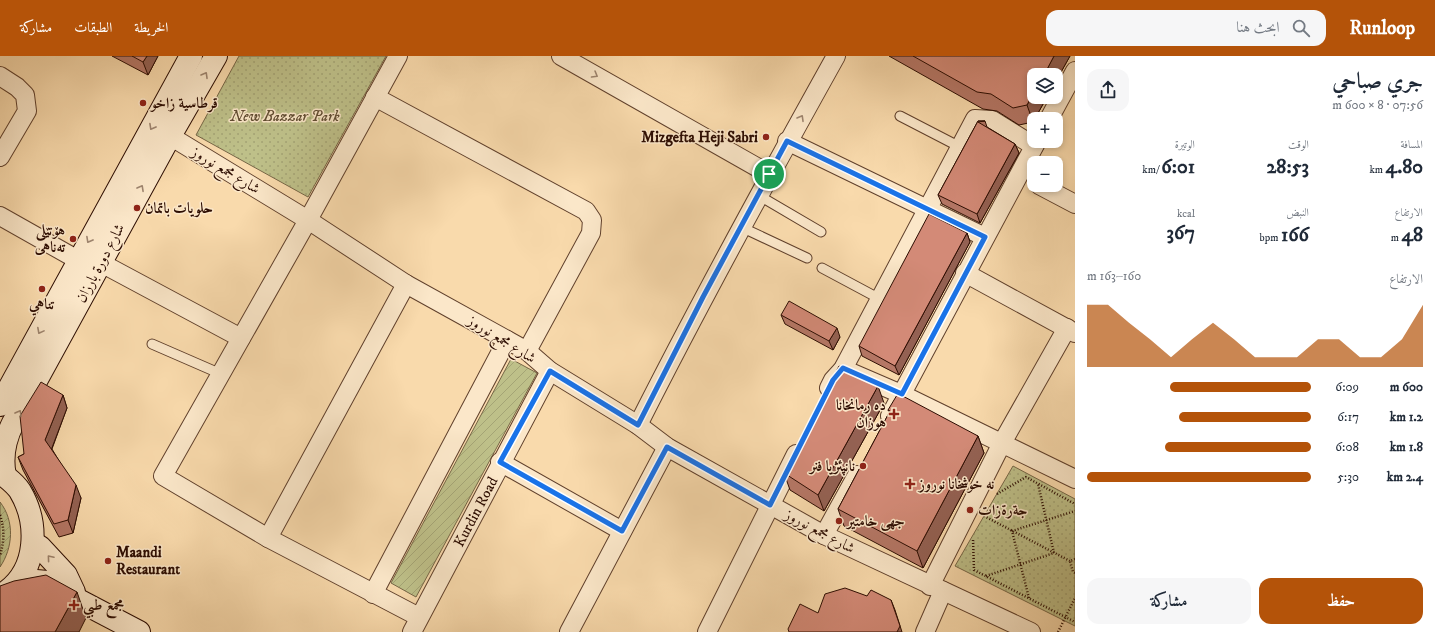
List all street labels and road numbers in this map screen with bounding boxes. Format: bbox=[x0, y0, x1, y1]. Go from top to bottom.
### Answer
street label: شارع مجمع نوروز bbox=[184, 141, 264, 202]
street label: شارع دورة بارزان bbox=[72, 220, 132, 307]
street label: شارع مجمع نوروز bbox=[460, 310, 539, 371]
street label: Kurdin Road bbox=[450, 473, 503, 550]
street label: شارع مجمع نوروز bbox=[778, 504, 858, 561]

